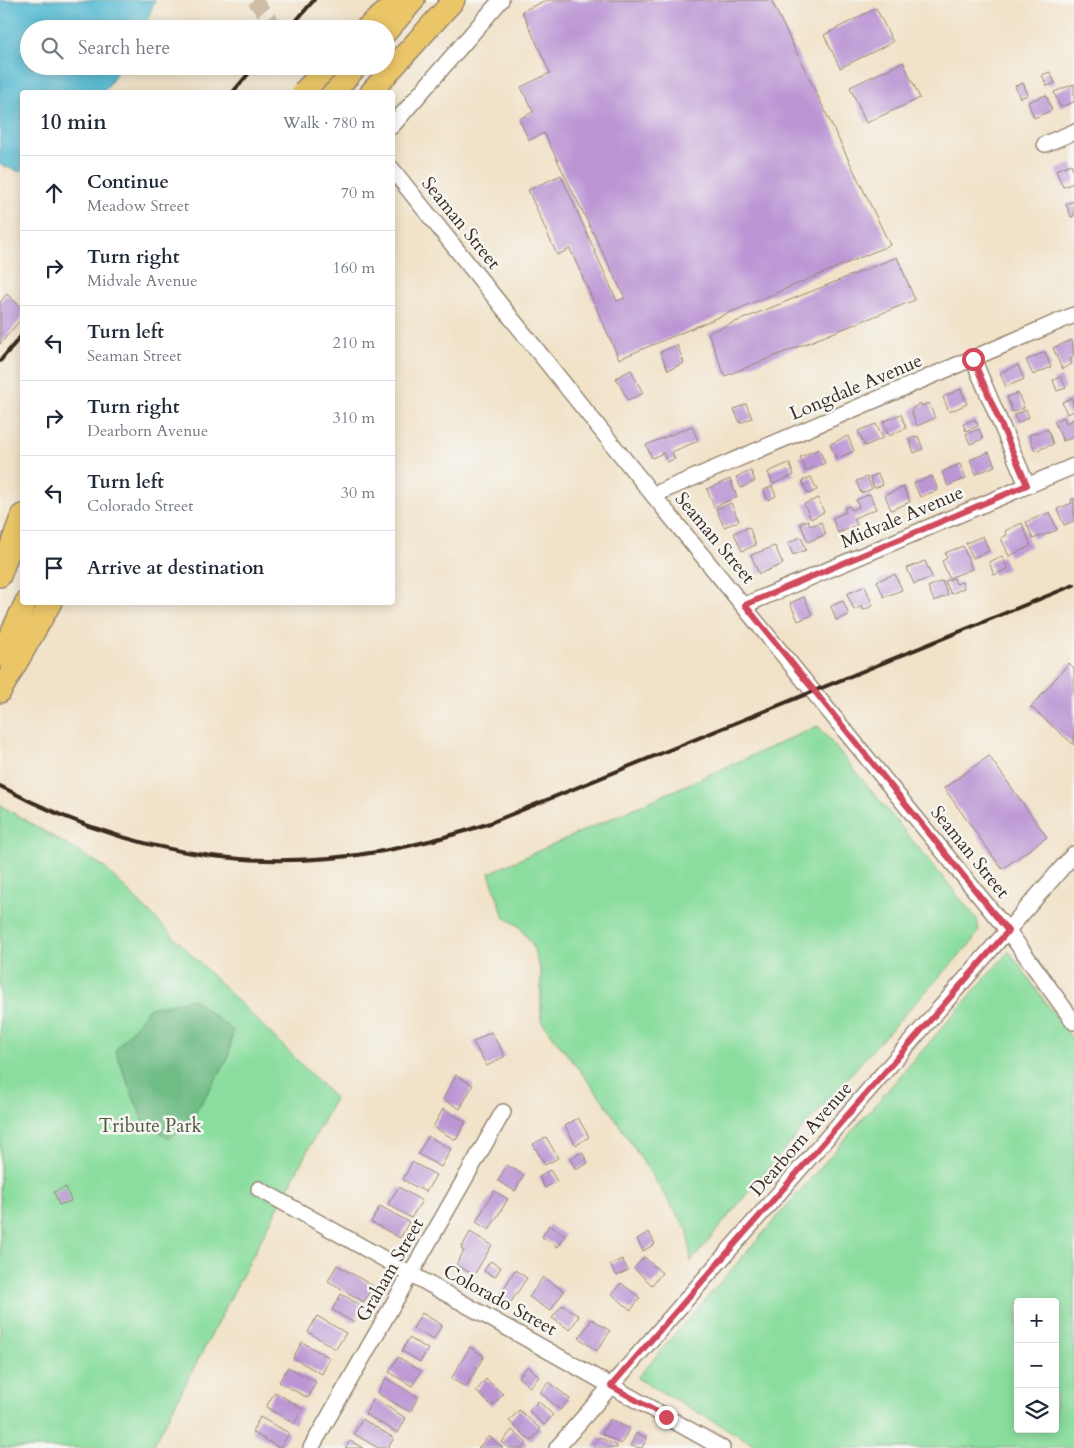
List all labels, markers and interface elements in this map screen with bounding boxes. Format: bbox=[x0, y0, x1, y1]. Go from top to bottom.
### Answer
search box bbox=[20, 20, 395, 75]
icon: search bbox=[38, 34, 66, 62]
text: Search here bbox=[78, 35, 170, 61]
text: 10 min bbox=[40, 108, 107, 137]
text: Walk · 780 m bbox=[283, 112, 375, 134]
text: Continue bbox=[87, 169, 169, 195]
street label: Seaman Street bbox=[416, 171, 506, 275]
icon: ahead bbox=[40, 179, 68, 207]
text: 70 m bbox=[341, 182, 375, 204]
text: Meadow Street bbox=[87, 195, 189, 217]
text: Turn right bbox=[87, 244, 179, 270]
icon: right bbox=[40, 254, 68, 282]
text: 160 m bbox=[333, 257, 375, 279]
text: Midvale Avenue bbox=[87, 270, 198, 292]
text: Turn left bbox=[87, 319, 164, 345]
icon: left bbox=[40, 329, 68, 357]
text: 210 m bbox=[333, 332, 375, 354]
text: Seaman Street bbox=[87, 345, 182, 367]
street label: Longdale Avenue bbox=[786, 347, 926, 427]
route start bbox=[962, 348, 985, 371]
text: Turn right bbox=[87, 394, 179, 420]
icon: right bbox=[40, 404, 68, 432]
text: 310 m bbox=[333, 407, 375, 429]
text: Dearborn Avenue bbox=[87, 420, 208, 442]
text: Turn left bbox=[87, 469, 164, 495]
icon: left bbox=[40, 479, 68, 507]
street label: Midvale Avenue bbox=[836, 479, 968, 555]
text: 30 m bbox=[341, 482, 375, 504]
street label: Seaman Street bbox=[669, 487, 761, 589]
text: Colorado Street bbox=[87, 495, 193, 517]
icon: arrive bbox=[40, 554, 68, 582]
text: Arrive at destination bbox=[87, 555, 264, 581]
street label: Seaman Street bbox=[925, 800, 1015, 904]
street label: Dearborn Avenue bbox=[744, 1076, 858, 1202]
park label: Tribute Park bbox=[98, 1113, 202, 1139]
street label: Graham Street bbox=[350, 1213, 430, 1327]
street label: Colorado Street bbox=[438, 1258, 562, 1342]
map controls bbox=[1014, 1298, 1059, 1433]
button: + bbox=[1014, 1298, 1059, 1343]
button: − bbox=[1014, 1343, 1059, 1388]
button: layers bbox=[1014, 1388, 1059, 1433]
route end bbox=[655, 1406, 678, 1429]

